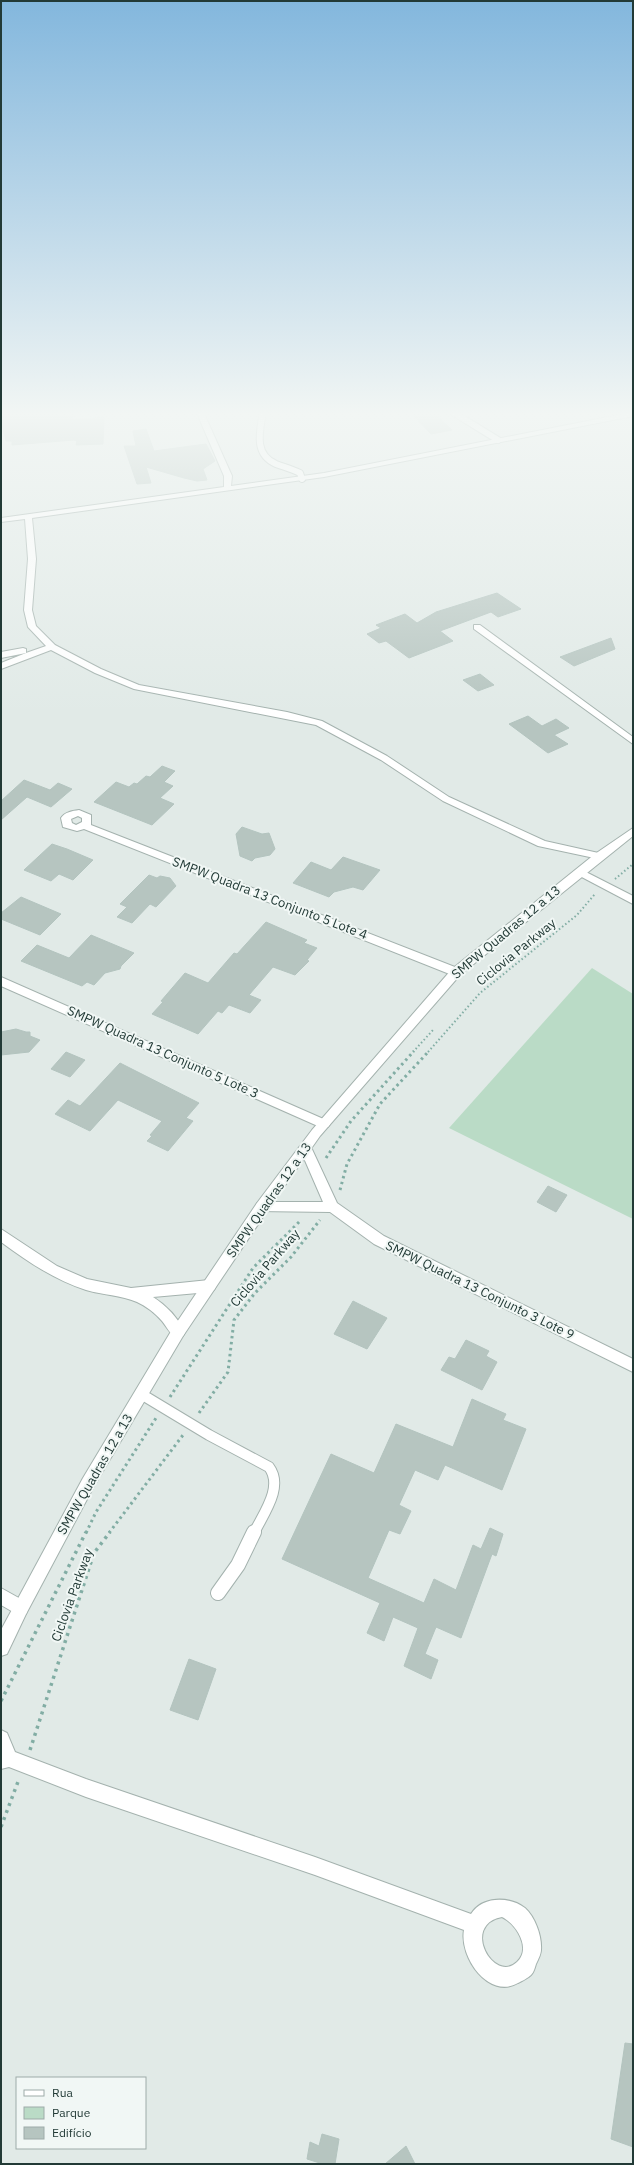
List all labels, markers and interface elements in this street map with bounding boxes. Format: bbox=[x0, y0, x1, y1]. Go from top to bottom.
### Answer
street label: SMPW Quadra 13 Conjunto 5 Lote 4 bbox=[170, 853, 370, 943]
street label: SMPW Quadras 12 a 13 bbox=[448, 881, 564, 983]
street label: Ciclovia Parkway bbox=[473, 914, 560, 989]
street label: SMPW Quadra 13 Conjunto 5 Lote 3 bbox=[65, 1002, 261, 1102]
street label: SMPW Quadras 12 a 13 bbox=[223, 1139, 315, 1261]
street label: Ciclovia Parkway bbox=[227, 1225, 304, 1310]
street label: SMPW Quadra 13 Conjunto 3 Lote 9 bbox=[383, 1237, 577, 1343]
street label: SMPW Quadras 12 a 13 bbox=[53, 1410, 137, 1538]
street label: Ciclovia Parkway bbox=[47, 1546, 97, 1644]
legend bbox=[16, 2077, 146, 2149]
text: Rua bbox=[52, 2085, 73, 2100]
text: Parque bbox=[52, 2105, 91, 2120]
text: Edifício bbox=[52, 2125, 92, 2140]

